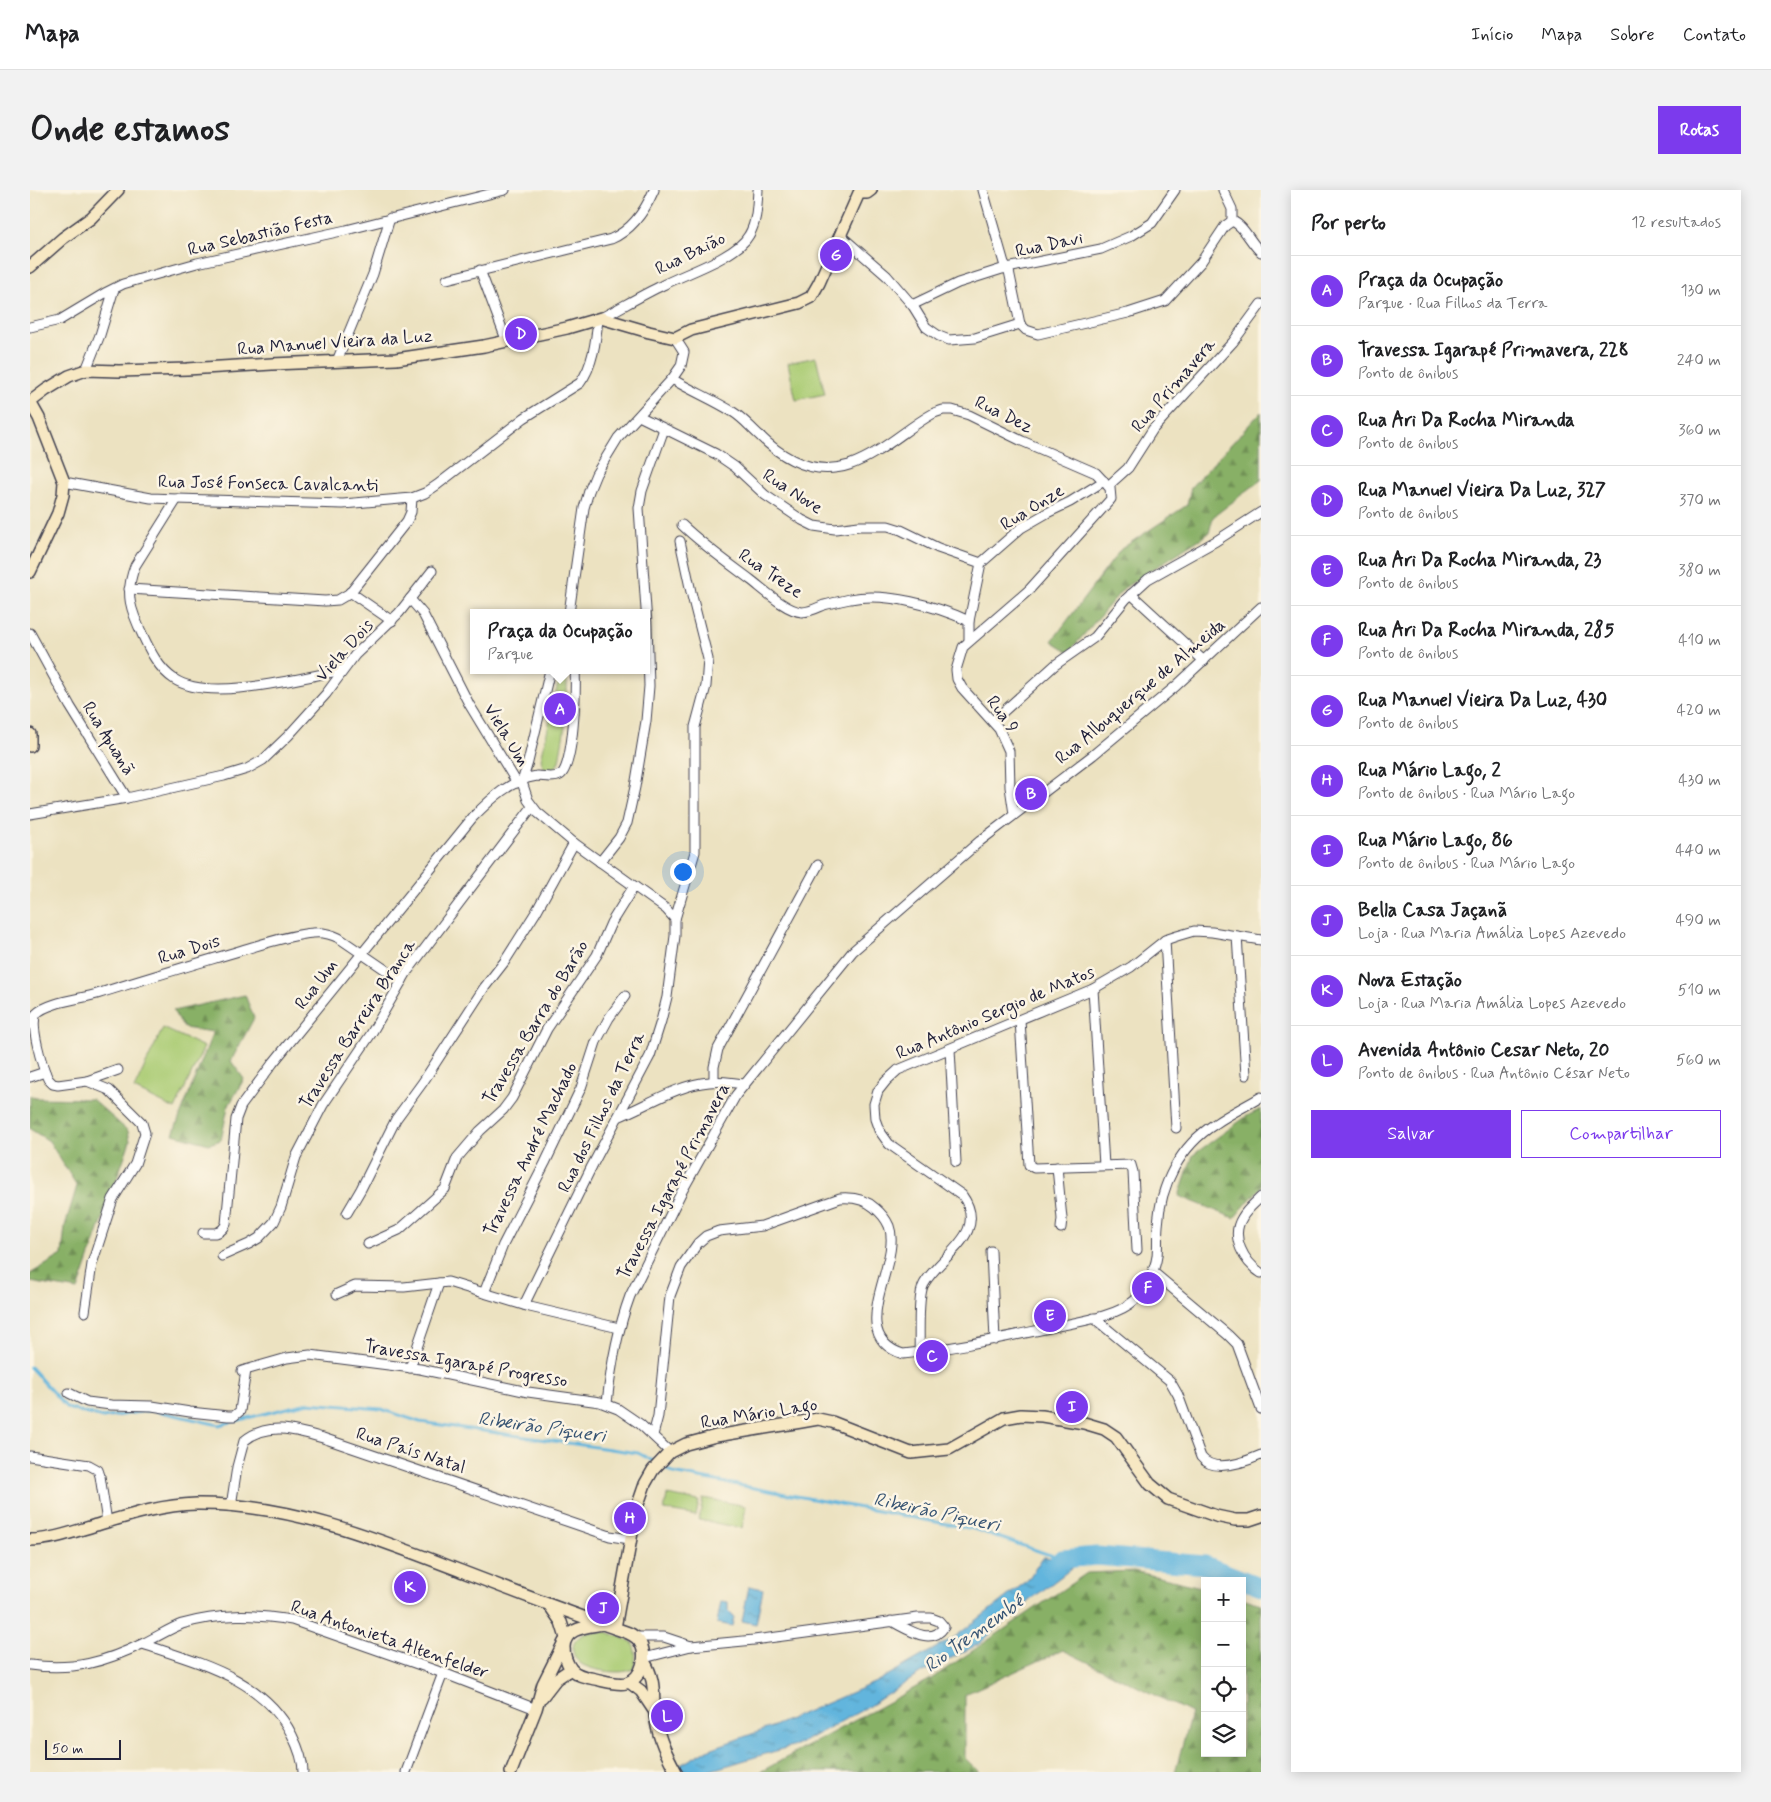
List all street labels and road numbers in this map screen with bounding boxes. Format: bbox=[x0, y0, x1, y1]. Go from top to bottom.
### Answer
street label: Rua Sebastião Festa bbox=[185, 206, 335, 262]
street label: Rua Davi bbox=[1013, 226, 1085, 264]
street label: Rua Baião bbox=[651, 227, 730, 281]
street label: Rua Manuel Vieira da Luz bbox=[237, 324, 434, 362]
street label: Rua Primavera bbox=[1126, 333, 1222, 438]
street label: Rua Dez bbox=[970, 391, 1037, 439]
street label: Rua Nove bbox=[758, 463, 827, 520]
street label: Rua José Fonseca Cavalcanti bbox=[158, 470, 379, 498]
street label: Rua Onze bbox=[996, 479, 1069, 537]
street label: Rua Treze bbox=[733, 543, 808, 604]
street label: Rua Albuquerque de Almeida bbox=[1050, 613, 1231, 770]
street label: Viela Dois bbox=[310, 614, 379, 687]
street label: Rua 9 bbox=[980, 691, 1024, 738]
street label: Rua Apuanã bbox=[75, 697, 140, 780]
street label: Viela Um bbox=[478, 699, 534, 772]
street label: Rua Dois bbox=[155, 929, 223, 971]
street label: Travessa Barreira Branca bbox=[294, 935, 422, 1114]
street label: Travessa Barra do Barão bbox=[477, 936, 594, 1109]
street label: Rua Um bbox=[290, 955, 344, 1015]
street label: Rua Antônio Sergio de Matos bbox=[892, 960, 1099, 1067]
street label: Rua dos Filhos da Terra bbox=[553, 1028, 651, 1197]
street label: Travessa André Machado bbox=[478, 1058, 583, 1240]
street label: Travessa Igarapé Primavera bbox=[612, 1079, 736, 1284]
street label: Travessa Igarapé Progresso bbox=[362, 1334, 569, 1394]
street label: Rua Mário Lago bbox=[699, 1393, 819, 1437]
street label: Rua País Natal bbox=[353, 1422, 469, 1480]
street label: Rua Antonieta Altenfelder bbox=[288, 1595, 492, 1685]

